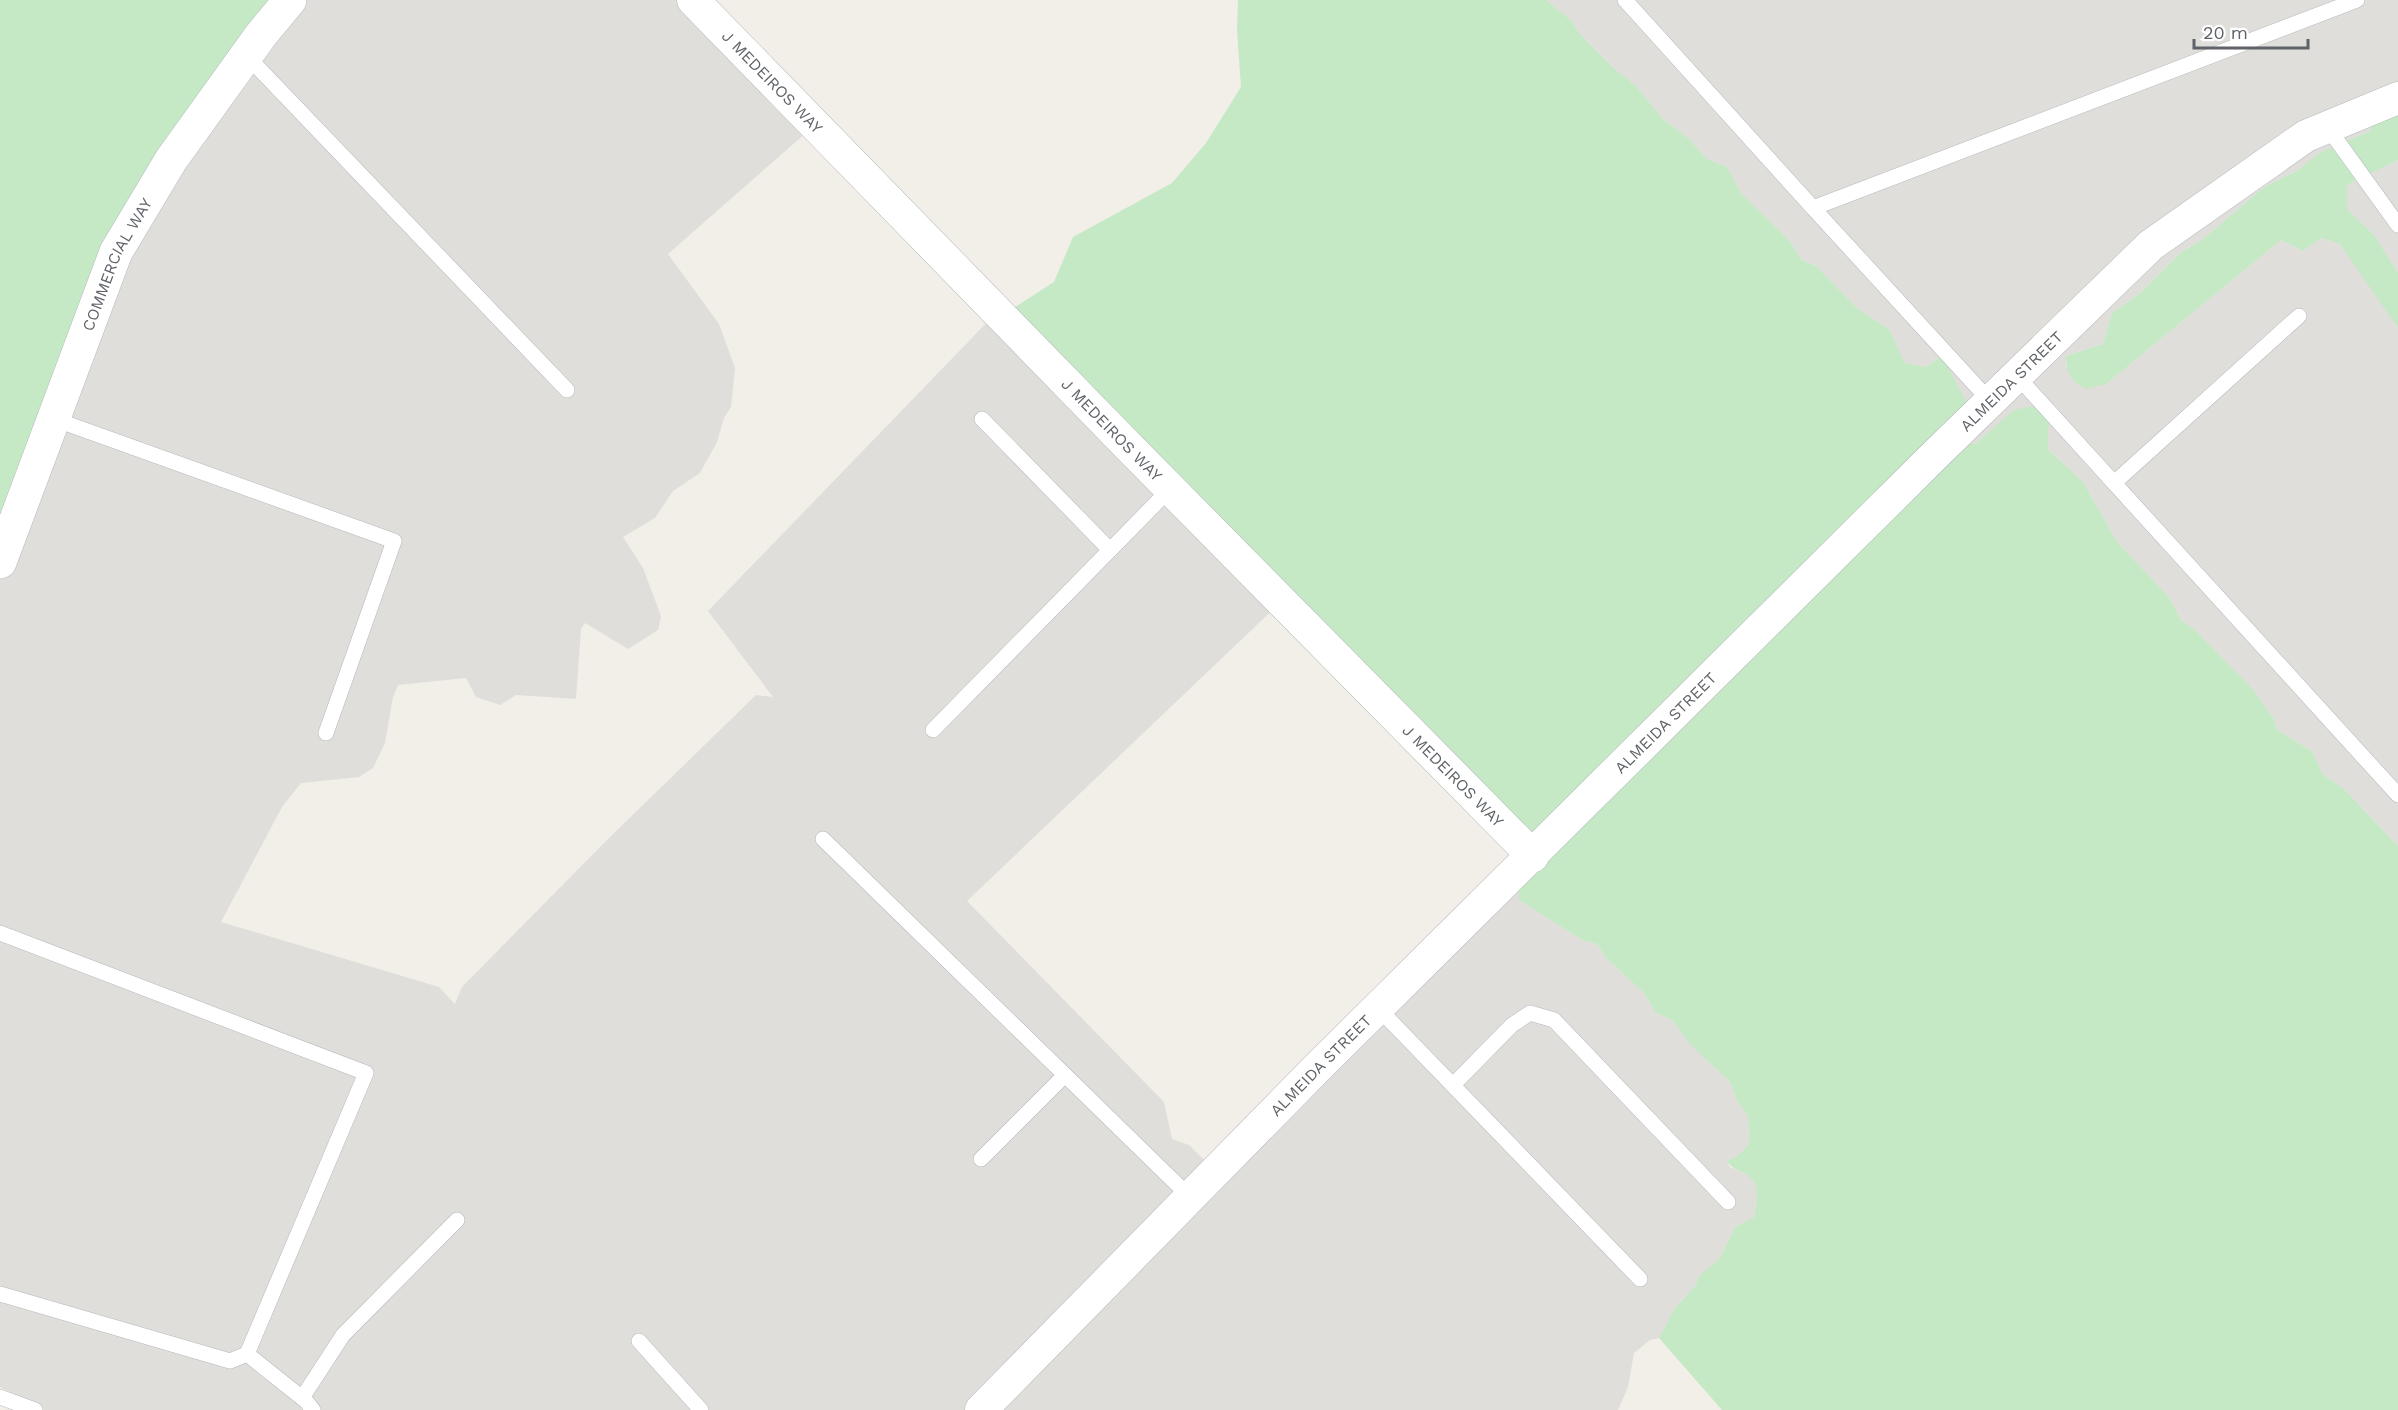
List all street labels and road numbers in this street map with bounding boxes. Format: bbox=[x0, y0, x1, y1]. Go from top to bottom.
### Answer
street label: J MEDEIROS WAY bbox=[718, 26, 827, 137]
street label: COMMERCIAL WAY bbox=[78, 194, 156, 334]
street label: ALMEIDA STREET bbox=[1956, 327, 2067, 435]
street label: J MEDEIROS WAY bbox=[1058, 374, 1166, 485]
street label: ALMEIDA STREET bbox=[1610, 668, 1720, 777]
street label: J MEDEIROS WAY bbox=[1399, 720, 1508, 831]
street label: ALMEIDA STREET bbox=[1266, 1010, 1375, 1120]

